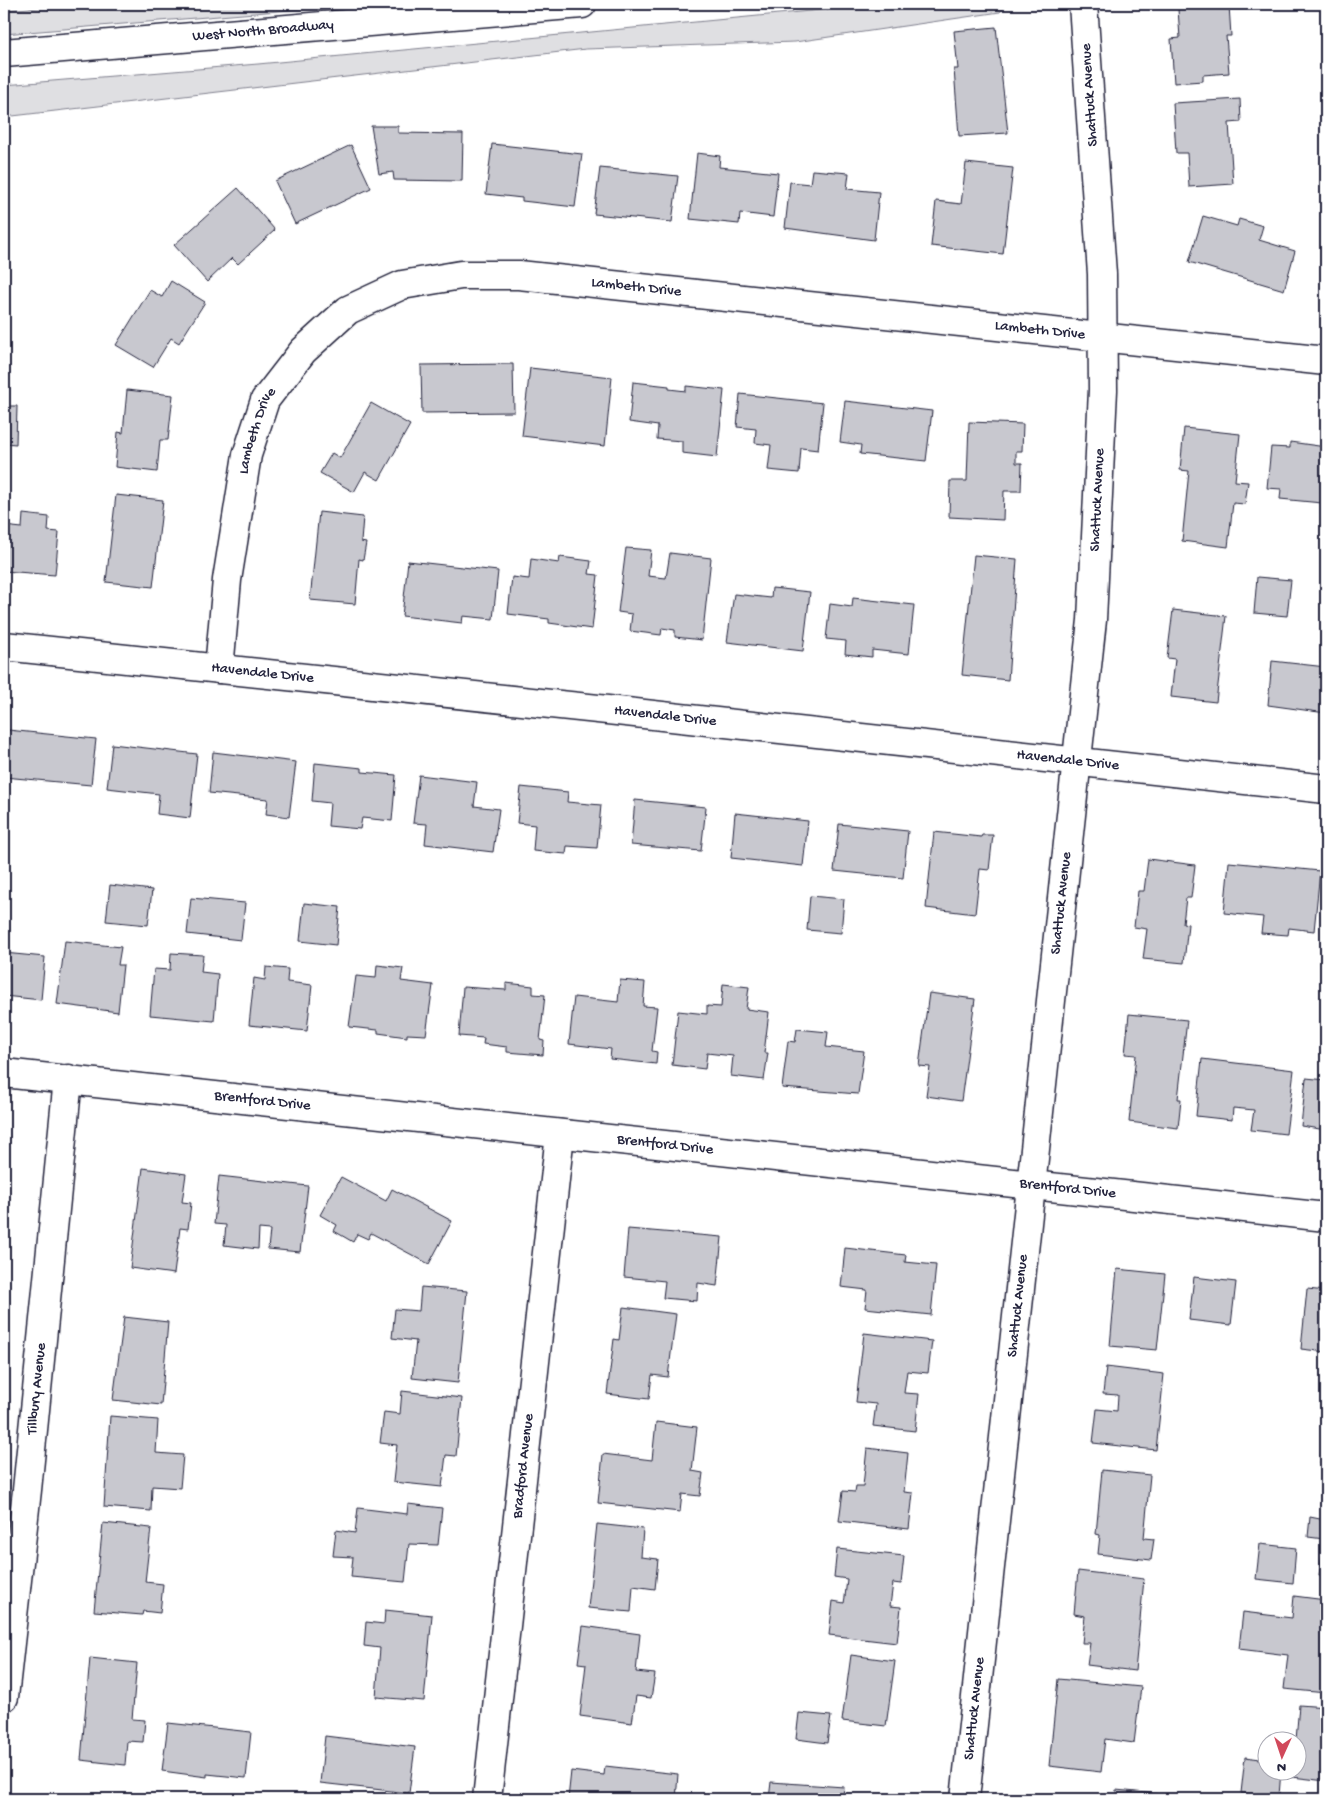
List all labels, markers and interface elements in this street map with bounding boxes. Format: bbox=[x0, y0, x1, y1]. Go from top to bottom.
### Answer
street label: West North Broadway bbox=[192, 16, 335, 46]
street label: Shattuck Avenue bbox=[1077, 43, 1103, 147]
street label: Lambeth Drive bbox=[590, 274, 683, 301]
street label: Lambeth Drive bbox=[994, 317, 1086, 344]
street label: Lambeth Drive bbox=[235, 384, 281, 475]
street label: Shattuck Avenue bbox=[1086, 448, 1109, 552]
street label: Havendale Drive bbox=[210, 659, 315, 688]
street label: Havendale Drive bbox=[613, 702, 718, 731]
street label: Havendale Drive bbox=[1016, 746, 1120, 775]
street label: Shattuck Avenue bbox=[1047, 851, 1076, 955]
street label: Brentford Drive bbox=[212, 1087, 312, 1115]
street label: Brentford Drive bbox=[615, 1131, 714, 1159]
street label: Brentford Drive bbox=[1018, 1175, 1117, 1203]
street label: Shattuck Avenue bbox=[1004, 1253, 1033, 1358]
street label: Tillbury Avenue bbox=[23, 1342, 51, 1436]
street label: Bradford Avenue bbox=[509, 1412, 538, 1520]
street label: Shattuck Avenue bbox=[960, 1656, 989, 1761]
north arrow bbox=[1258, 1730, 1308, 1780]
text: N bbox=[1276, 1758, 1286, 1775]

